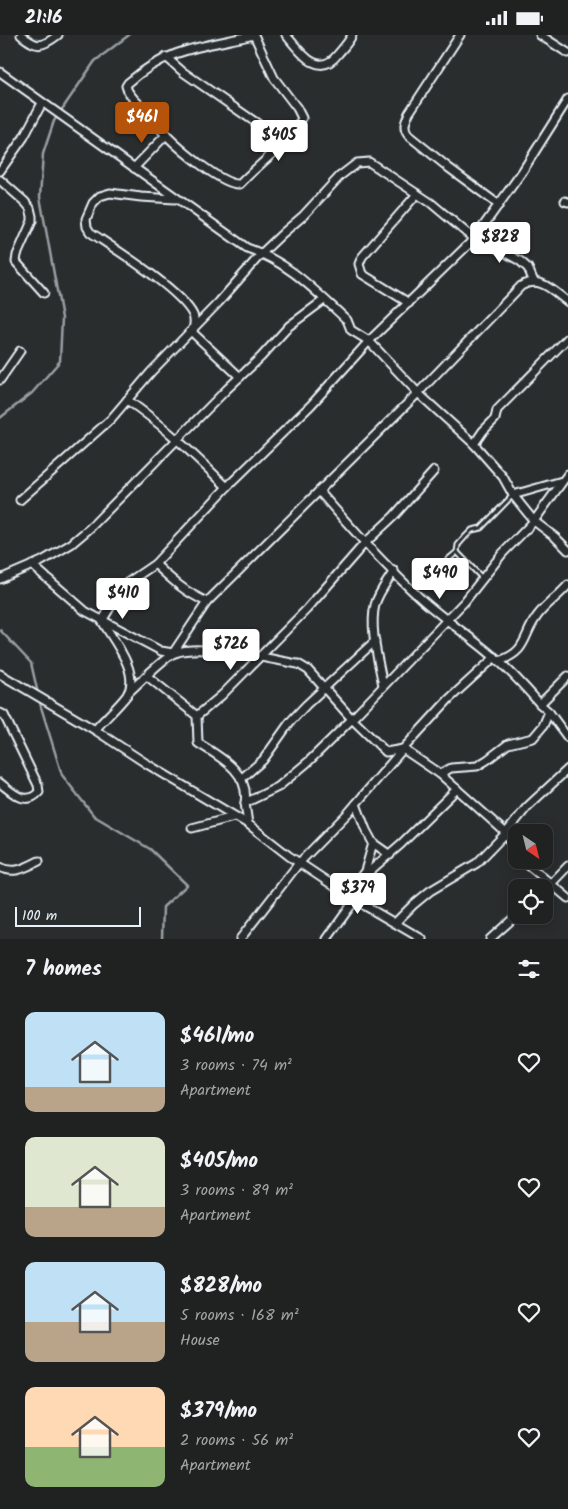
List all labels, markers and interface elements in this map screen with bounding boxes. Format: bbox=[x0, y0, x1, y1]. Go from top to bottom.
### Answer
text: 21:16 bbox=[25, 3, 63, 33]
pin: $461 bbox=[112, 101, 172, 144]
text: $461 bbox=[126, 105, 158, 130]
pin: $405 bbox=[249, 119, 309, 162]
text: $405 bbox=[262, 123, 296, 148]
pin: $828 bbox=[470, 221, 530, 264]
text: $828 bbox=[481, 225, 519, 250]
pin: $490 bbox=[410, 557, 470, 600]
text: $490 bbox=[423, 561, 457, 586]
pin: $410 bbox=[93, 577, 153, 620]
text: $410 bbox=[107, 581, 139, 606]
pin: $726 bbox=[201, 629, 261, 671]
text: $726 bbox=[213, 632, 249, 657]
north arrow bbox=[508, 824, 552, 869]
map controls bbox=[508, 824, 553, 924]
pin: $379 bbox=[328, 873, 388, 915]
text: $379 bbox=[341, 876, 375, 901]
button: locate bbox=[508, 879, 553, 924]
scale bar bbox=[15, 904, 141, 927]
text: 100 m bbox=[22, 905, 57, 927]
text: 7 homes bbox=[25, 953, 102, 986]
icon: filters bbox=[515, 955, 543, 983]
text: $461/mo bbox=[180, 1020, 254, 1053]
icon: home bbox=[65, 1032, 125, 1092]
icon: heart bbox=[515, 1048, 543, 1076]
text: 3 rooms · 74 m² bbox=[180, 1053, 292, 1078]
text: Apartment bbox=[180, 1078, 251, 1103]
text: $405/mo bbox=[180, 1145, 258, 1178]
icon: home bbox=[65, 1157, 125, 1217]
icon: heart bbox=[515, 1173, 543, 1201]
text: 3 rooms · 89 m² bbox=[180, 1178, 293, 1203]
text: Apartment bbox=[180, 1203, 251, 1228]
text: $828/mo bbox=[180, 1270, 262, 1303]
icon: home bbox=[65, 1282, 125, 1342]
icon: heart bbox=[515, 1298, 543, 1326]
text: 5 rooms · 168 m² bbox=[180, 1303, 299, 1328]
text: House bbox=[180, 1328, 220, 1353]
text: $379/mo bbox=[180, 1395, 257, 1428]
icon: home bbox=[65, 1407, 125, 1467]
icon: heart bbox=[515, 1423, 543, 1451]
text: 2 rooms · 56 m² bbox=[180, 1428, 293, 1453]
text: Apartment bbox=[180, 1453, 251, 1478]

